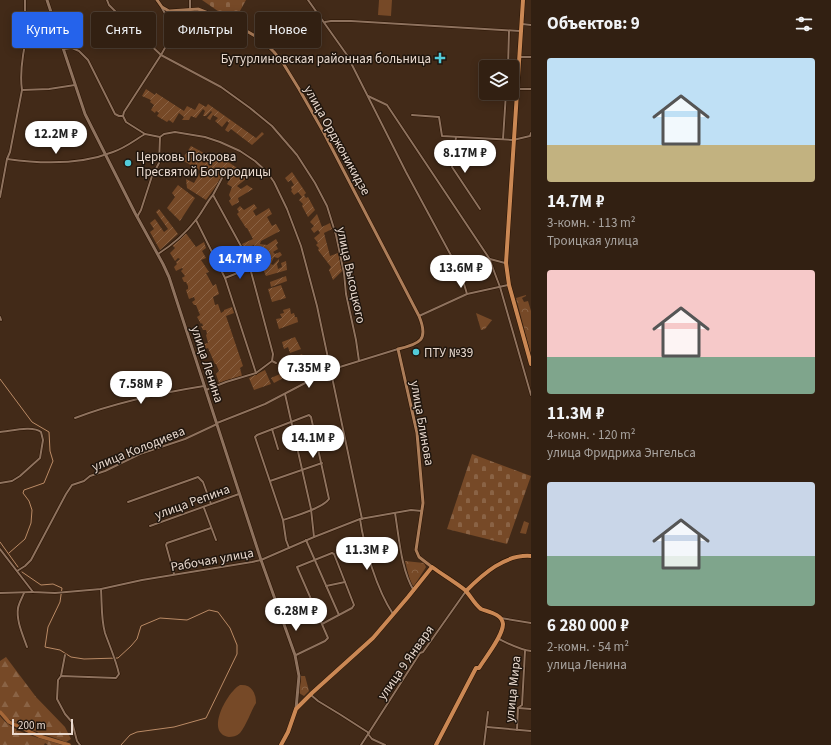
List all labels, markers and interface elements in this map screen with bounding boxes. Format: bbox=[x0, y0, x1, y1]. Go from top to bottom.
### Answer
chip: Купить bbox=[12, 12, 83, 48]
chip: Снять bbox=[91, 12, 156, 48]
chip: Фильтры bbox=[164, 12, 247, 48]
chip: Новое bbox=[255, 12, 321, 48]
text: Объектов: 9 bbox=[547, 12, 640, 36]
icon: filters bbox=[793, 13, 815, 35]
place label: Бутурлиновская районная больница bbox=[221, 50, 431, 68]
marker: Бутурлиновская районная больница bbox=[434, 52, 446, 64]
map controls bbox=[479, 60, 519, 100]
button: layers bbox=[479, 60, 519, 100]
street label: улица Орджоникидзе bbox=[299, 82, 375, 199]
icon: home bbox=[645, 84, 717, 156]
pin: 12.2M ₽ bbox=[19, 121, 93, 155]
text: 12.2M ₽ bbox=[34, 125, 78, 143]
pin: 8.17M ₽ bbox=[428, 140, 502, 174]
text: 8.17M ₽ bbox=[443, 144, 487, 162]
place label: Церковь Покрова Пресвятой Богородицы bbox=[136, 148, 271, 181]
marker: Церковь Покрова Пресвятой Богородицы bbox=[123, 158, 133, 168]
text: 14.7M ₽ bbox=[547, 190, 604, 214]
text: 3-комн. · 113 m² bbox=[547, 214, 636, 232]
street label: улица Высоцкого bbox=[332, 225, 370, 325]
text: Троицкая улица bbox=[547, 232, 638, 250]
pin: 14.7M ₽ bbox=[203, 246, 277, 280]
text: 14.7M ₽ bbox=[218, 250, 262, 268]
pin: 13.6M ₽ bbox=[424, 255, 498, 289]
text: 13.6M ₽ bbox=[439, 259, 483, 277]
icon: home bbox=[645, 296, 717, 368]
street label: улица Ленина bbox=[186, 324, 228, 405]
place label: ПТУ №39 bbox=[424, 344, 473, 362]
marker: ПТУ №39 bbox=[411, 347, 421, 357]
pin: 7.35M ₽ bbox=[272, 355, 346, 389]
text: 7.35M ₽ bbox=[287, 359, 331, 377]
pin: 7.58M ₽ bbox=[104, 371, 178, 405]
text: 7.58M ₽ bbox=[119, 375, 163, 393]
street label: улица Блинова bbox=[406, 379, 438, 467]
text: 11.3M ₽ bbox=[547, 402, 604, 426]
street label: улица Колодиева bbox=[89, 422, 188, 476]
pin: 14.1M ₽ bbox=[276, 425, 350, 459]
text: 4-комн. · 120 m² bbox=[547, 426, 636, 444]
text: 14.1M ₽ bbox=[291, 429, 335, 447]
text: улица Фридриха Энгельса bbox=[547, 444, 696, 462]
street label: улица Репина bbox=[152, 480, 232, 524]
icon: home bbox=[645, 508, 717, 580]
pin: 11.3M ₽ bbox=[330, 537, 404, 571]
text: 11.3M ₽ bbox=[345, 541, 389, 559]
street label: Рабочая улица bbox=[169, 544, 255, 576]
pin: 6.28M ₽ bbox=[259, 598, 333, 632]
text: 6.28M ₽ bbox=[274, 602, 318, 620]
text: 6 280 000 ₽ bbox=[547, 614, 629, 638]
street label: улица 9 Января bbox=[373, 622, 438, 704]
text: 2-комн. · 54 m² bbox=[547, 638, 629, 656]
street label: улица Мира bbox=[501, 655, 525, 723]
text: улица Ленина bbox=[547, 656, 627, 674]
scale bar bbox=[12, 717, 73, 736]
text: 200 m bbox=[18, 718, 46, 733]

